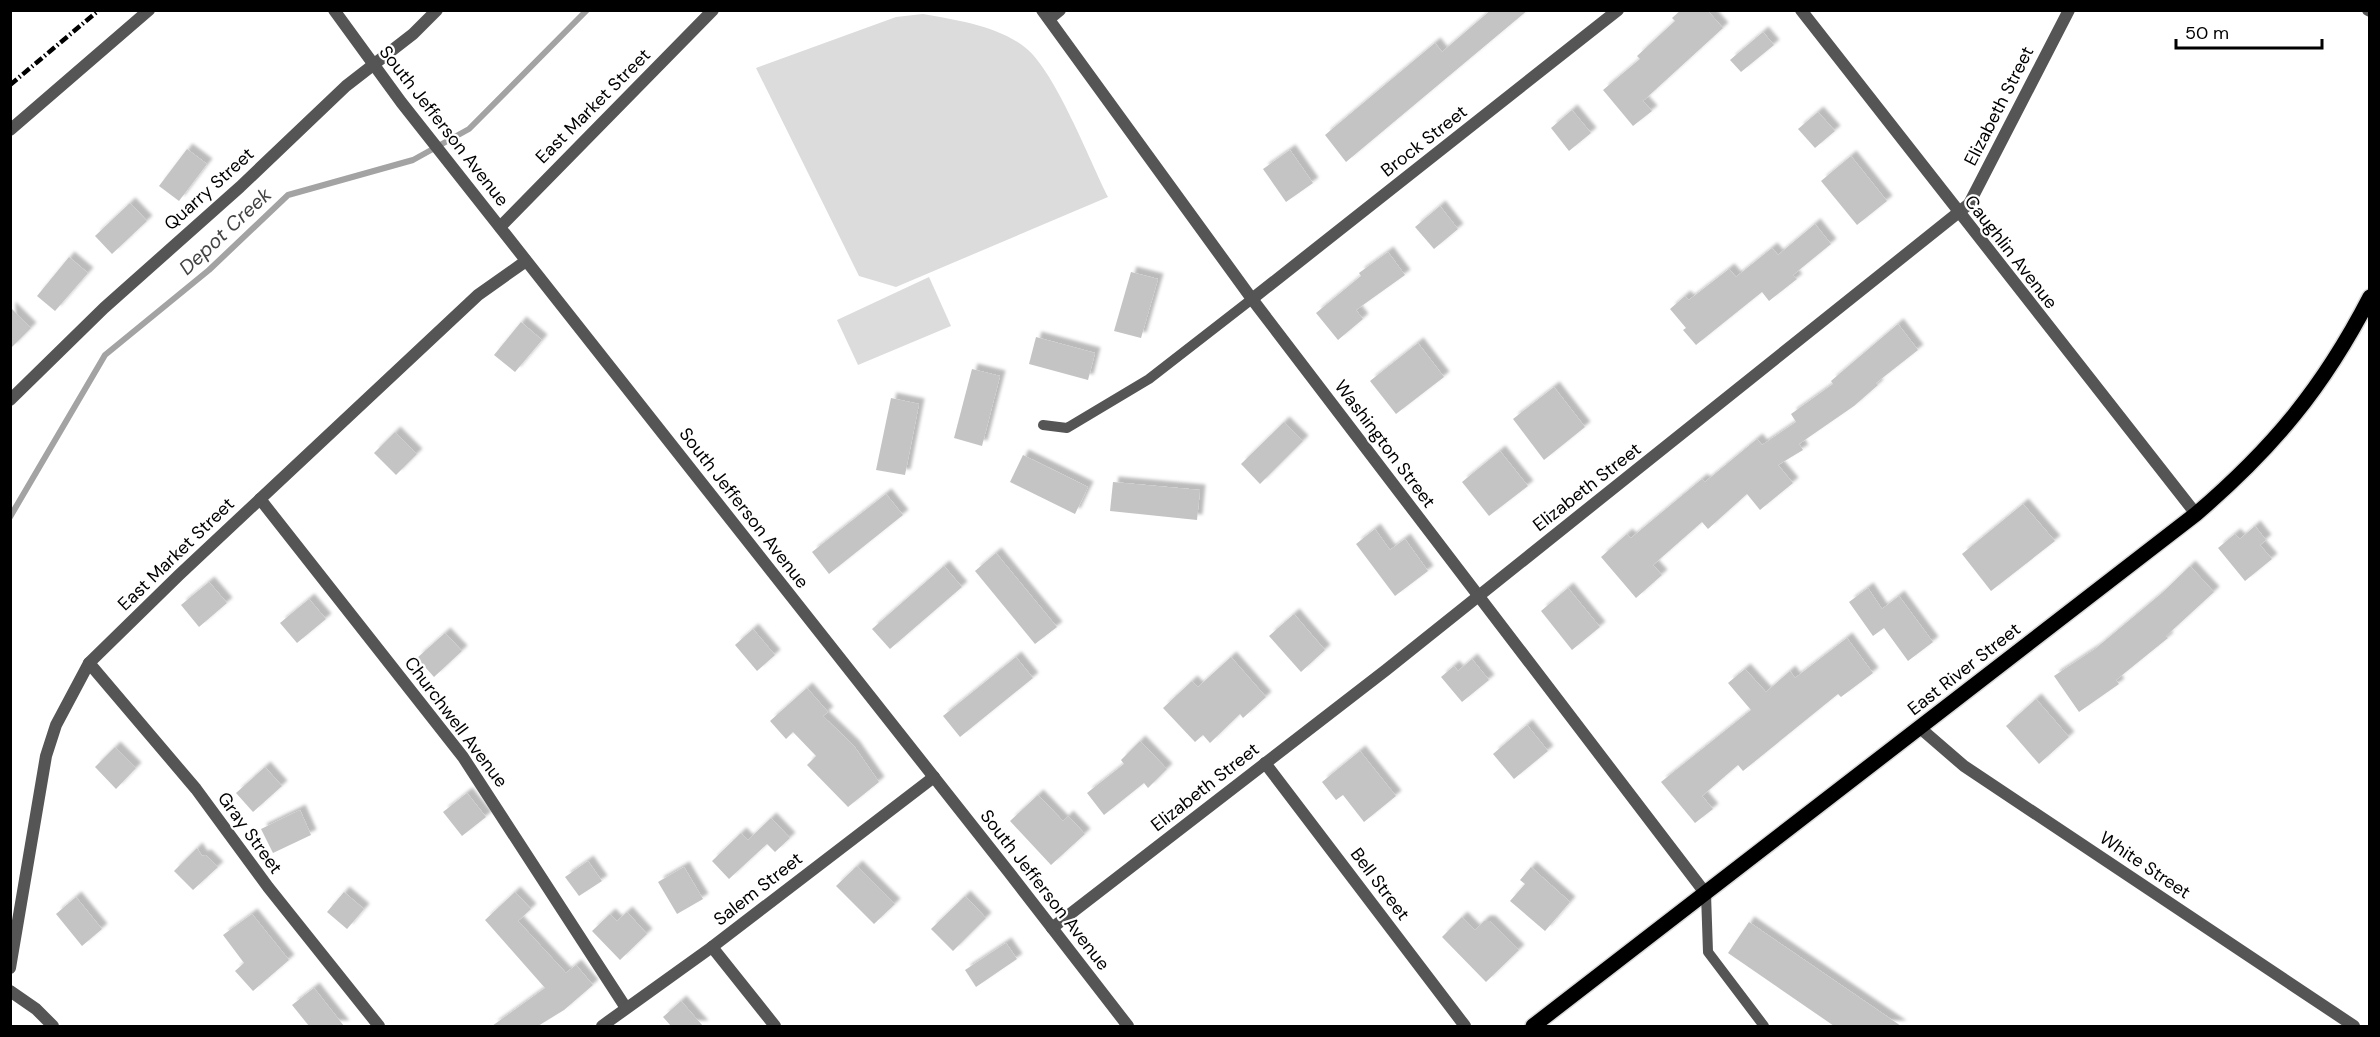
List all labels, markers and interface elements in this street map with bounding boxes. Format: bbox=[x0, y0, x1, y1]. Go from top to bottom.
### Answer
scale bar bbox=[2176, 12, 2322, 50]
text: 50 m bbox=[2185, 21, 2229, 45]
street label: South Jefferson Avenue bbox=[374, 41, 514, 211]
street label: Elizabeth Street bbox=[1959, 42, 2039, 170]
street label: East Market Street bbox=[530, 43, 656, 169]
street label: Brock Street bbox=[1376, 100, 1472, 182]
street label: Quarry Street bbox=[159, 142, 259, 236]
water label: Depot Creek bbox=[173, 181, 277, 280]
street label: Caughlin Avenue bbox=[1959, 190, 2063, 314]
street label: Washington Street bbox=[1329, 375, 1441, 513]
street label: South Jefferson Avenue bbox=[674, 423, 814, 593]
street label: Elizabeth Street bbox=[1528, 437, 1646, 537]
street label: East Market Street bbox=[113, 492, 239, 616]
street label: East River Street bbox=[1903, 617, 2025, 721]
street label: Churchwell Avenue bbox=[399, 652, 513, 792]
street label: Elizabeth Street bbox=[1146, 737, 1264, 837]
street label: Gray Street bbox=[212, 787, 288, 879]
street label: South Jefferson Avenue bbox=[975, 805, 1115, 975]
street label: White Street bbox=[2095, 826, 2195, 904]
street label: Bell Street bbox=[1345, 843, 1415, 925]
street label: Salem Street bbox=[709, 847, 807, 931]

